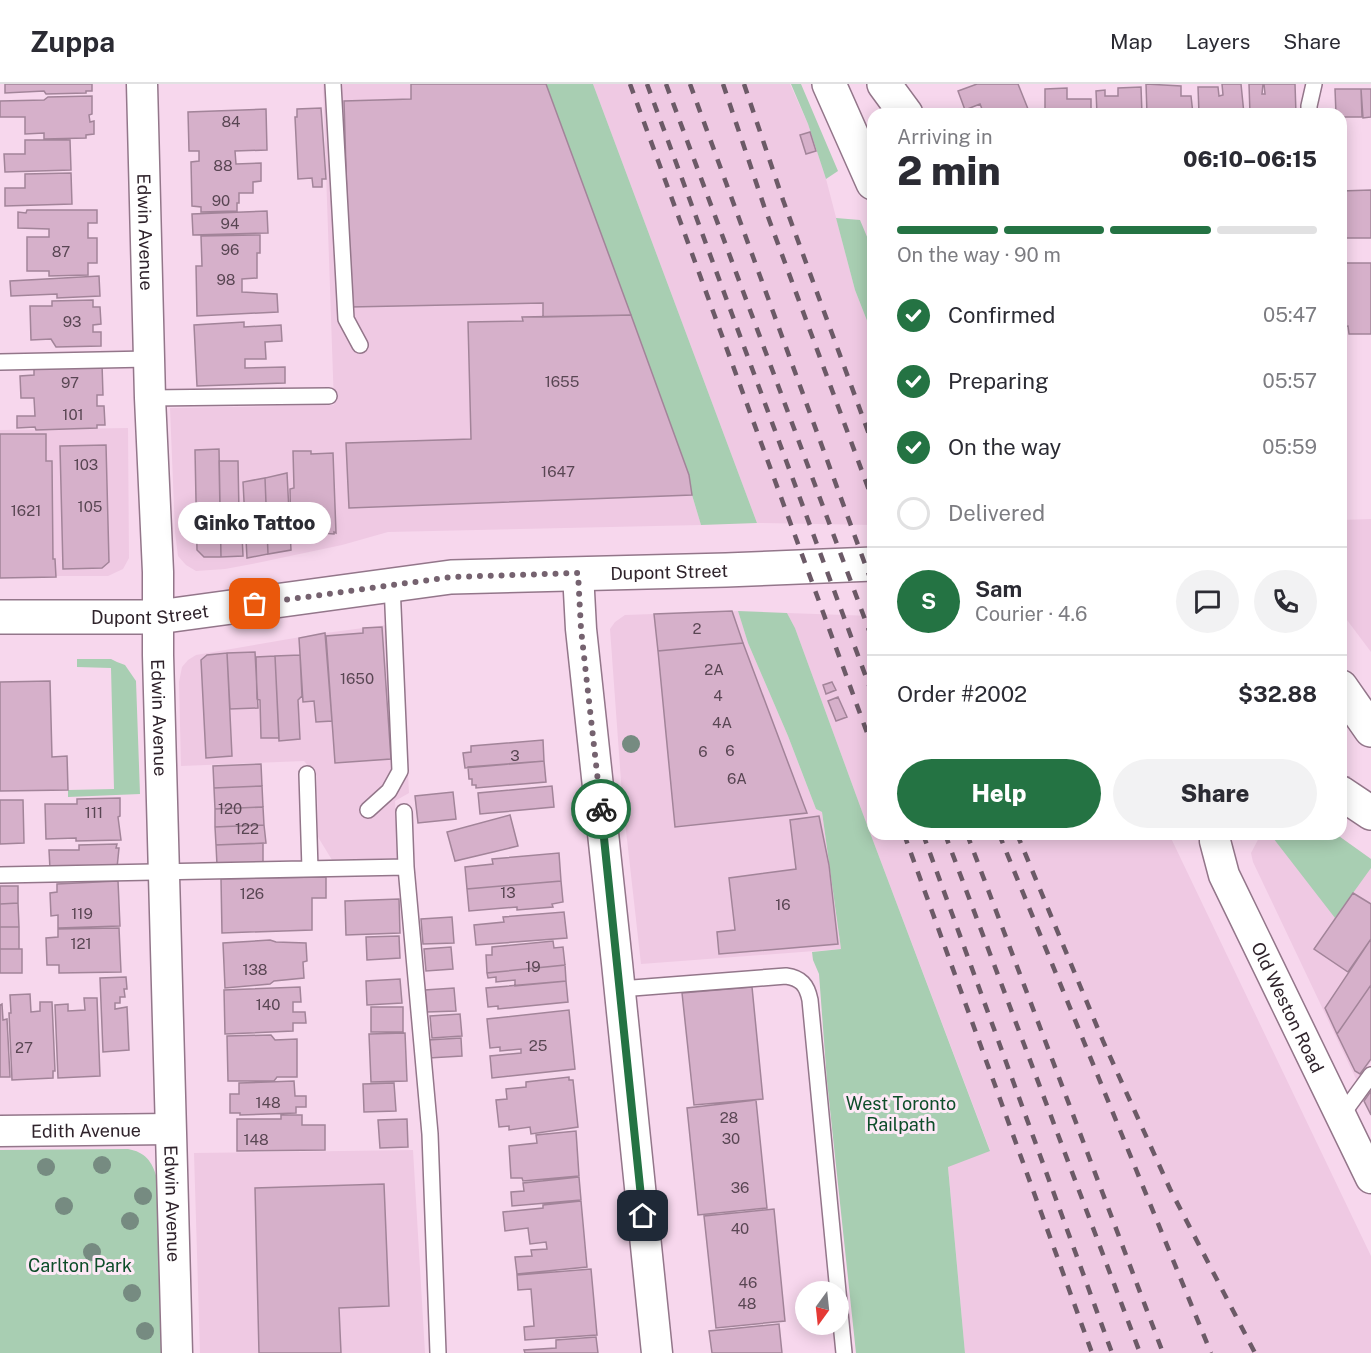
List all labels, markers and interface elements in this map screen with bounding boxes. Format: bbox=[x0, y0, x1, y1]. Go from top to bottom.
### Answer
text: Zuppa bbox=[30, 25, 115, 58]
text: Map bbox=[1110, 29, 1153, 54]
text: Layers bbox=[1186, 29, 1250, 54]
text: Share bbox=[1283, 29, 1341, 54]
house number: 84 bbox=[221, 113, 241, 130]
text: Arriving in bbox=[897, 125, 992, 149]
text: 06:10–06:15 bbox=[1183, 146, 1317, 172]
text: 2 min bbox=[897, 148, 1001, 194]
house number: 88 bbox=[213, 157, 233, 174]
street label: Edwin Avenue bbox=[134, 173, 158, 291]
house number: 90 bbox=[212, 192, 230, 209]
house number: 94 bbox=[221, 215, 239, 232]
house number: 96 bbox=[221, 241, 239, 258]
house number: 87 bbox=[52, 243, 70, 260]
text: On the way · 90 m bbox=[897, 243, 1061, 267]
house number: 98 bbox=[217, 271, 235, 288]
icon: check bbox=[897, 299, 930, 332]
text: Confirmed bbox=[948, 302, 1055, 328]
text: 05:47 bbox=[1263, 303, 1317, 327]
house number: 93 bbox=[63, 313, 81, 330]
icon: check bbox=[897, 365, 930, 398]
text: Preparing bbox=[948, 368, 1049, 394]
text: 05:57 bbox=[1263, 369, 1317, 393]
house number: 1655 bbox=[545, 373, 579, 390]
house number: 97 bbox=[61, 374, 79, 391]
house number: 101 bbox=[62, 406, 84, 423]
icon: check bbox=[897, 431, 930, 464]
text: On the way bbox=[948, 434, 1061, 460]
text: 05:59 bbox=[1262, 435, 1317, 459]
house number: 103 bbox=[74, 456, 98, 473]
house number: 1647 bbox=[541, 463, 575, 480]
house number: 105 bbox=[78, 498, 102, 515]
text: Delivered bbox=[948, 500, 1045, 526]
house number: 1621 bbox=[11, 502, 41, 519]
callout: Ginko Tattoo bbox=[178, 502, 332, 544]
text: Ginko Tattoo bbox=[194, 511, 315, 535]
street label: Dupont Street bbox=[610, 559, 728, 583]
button: chat bbox=[1176, 570, 1239, 633]
button: phone bbox=[1254, 570, 1317, 633]
text: Sam bbox=[975, 576, 1022, 602]
pin bbox=[229, 578, 280, 629]
icon: bag bbox=[238, 587, 271, 620]
text: S bbox=[921, 588, 936, 614]
street label: Dupont Street bbox=[91, 600, 210, 628]
text: Courier · 4.6 bbox=[975, 602, 1087, 626]
house number: 2 bbox=[693, 620, 702, 637]
street label: Edwin Avenue bbox=[148, 659, 172, 776]
house number: 2A bbox=[704, 661, 724, 678]
house number: 1650 bbox=[340, 670, 374, 687]
text: Order #2002 bbox=[897, 681, 1027, 707]
text: $32.88 bbox=[1238, 681, 1317, 707]
house number: 4 bbox=[713, 687, 723, 704]
house number: 4A bbox=[712, 714, 732, 731]
house number: 6 bbox=[725, 742, 735, 759]
house number: 6 bbox=[698, 743, 708, 760]
house number: 3 bbox=[510, 747, 520, 764]
button: Help bbox=[897, 759, 1101, 828]
button: Share bbox=[1113, 759, 1317, 828]
house number: 6A bbox=[727, 770, 747, 787]
courier bbox=[571, 779, 631, 839]
icon: bike bbox=[585, 793, 618, 826]
house number: 120 bbox=[218, 800, 242, 817]
house number: 111 bbox=[85, 804, 103, 821]
house number: 122 bbox=[235, 820, 259, 837]
house number: 13 bbox=[500, 884, 516, 901]
house number: 126 bbox=[240, 885, 264, 902]
house number: 16 bbox=[775, 896, 791, 913]
house number: 119 bbox=[71, 905, 93, 922]
house number: 121 bbox=[70, 935, 92, 952]
street label: Old Weston Road bbox=[1248, 938, 1329, 1076]
house number: 19 bbox=[525, 958, 541, 975]
house number: 138 bbox=[242, 961, 268, 978]
house number: 140 bbox=[256, 996, 280, 1013]
house number: 25 bbox=[529, 1037, 547, 1054]
house number: 27 bbox=[15, 1039, 33, 1056]
park label: West Toronto Railpath bbox=[846, 1093, 956, 1135]
house number: 148 bbox=[255, 1094, 281, 1111]
house number: 28 bbox=[720, 1109, 738, 1126]
street label: Edith Avenue bbox=[31, 1119, 141, 1141]
house number: 30 bbox=[722, 1130, 740, 1147]
house number: 148 bbox=[243, 1131, 269, 1148]
street label: Edwin Avenue bbox=[161, 1145, 185, 1262]
house number: 36 bbox=[731, 1179, 749, 1196]
pin bbox=[617, 1190, 668, 1241]
icon: home bbox=[626, 1199, 659, 1232]
house number: 40 bbox=[731, 1220, 749, 1237]
park label: Carlton Park bbox=[28, 1255, 132, 1276]
house number: 46 bbox=[739, 1274, 757, 1291]
north arrow bbox=[795, 1281, 849, 1335]
map controls bbox=[795, 1281, 849, 1335]
house number: 48 bbox=[737, 1295, 757, 1312]

